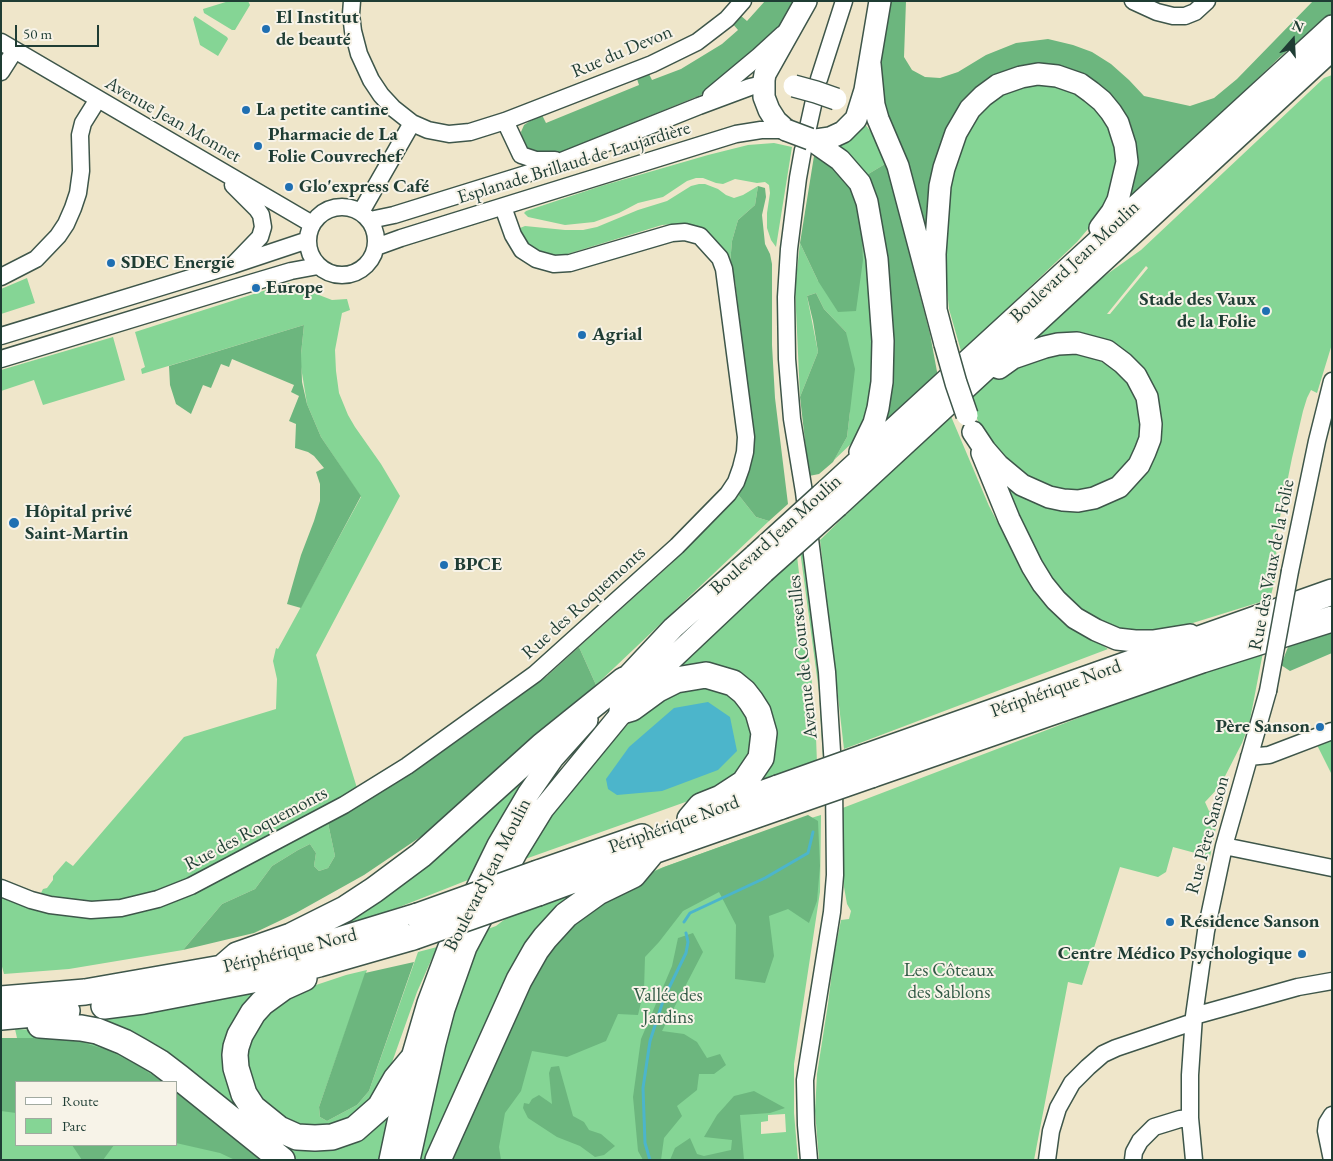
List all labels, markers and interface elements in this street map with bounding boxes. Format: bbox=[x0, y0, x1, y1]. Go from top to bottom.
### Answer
place label: El Institut de beauté bbox=[276, 7, 359, 51]
scale bar bbox=[18, 15, 101, 47]
north arrow bbox=[1268, 15, 1318, 65]
text: N bbox=[1290, 15, 1306, 36]
street label: Rue du Devon bbox=[568, 21, 676, 83]
marker: El Institut de beauté bbox=[260, 23, 272, 35]
text: 50 m bbox=[23, 24, 52, 43]
street label: Avenue Jean Monnet bbox=[101, 72, 245, 168]
place label: La petite cantine bbox=[256, 99, 388, 121]
marker: La petite cantine bbox=[240, 104, 252, 116]
street label: Esplanade Brillaud de Laujardière bbox=[455, 117, 693, 209]
place label: Pharmacie de La Folie Couvrechef bbox=[268, 124, 402, 168]
marker: Pharmacie de La Folie Couvrechef bbox=[252, 140, 264, 152]
place label: Glo'express Café bbox=[299, 176, 429, 198]
marker: Glo'express Café bbox=[283, 181, 295, 193]
street label: Boulevard Jean Moulin bbox=[1006, 196, 1144, 328]
place label: SDEC Energie bbox=[121, 252, 234, 274]
marker: SDEC Energie bbox=[105, 257, 117, 269]
place label: Europe bbox=[266, 277, 323, 299]
marker: Europe bbox=[250, 282, 262, 294]
place label: Stade des Vaux de la Folie bbox=[1139, 289, 1256, 333]
marker: Stade des Vaux de la Folie bbox=[1260, 305, 1272, 317]
place label: Agrial bbox=[592, 324, 642, 346]
marker: Agrial bbox=[576, 329, 588, 341]
street label: Boulevard Jean Moulin bbox=[706, 470, 846, 600]
street label: Rue des Vaux de la Folie bbox=[1244, 478, 1300, 652]
place label: Hôpital privé Saint-Martin bbox=[25, 501, 132, 545]
marker: Hôpital privé Saint-Martin bbox=[7, 516, 21, 530]
street label: Rue des Roquemonts bbox=[518, 542, 650, 664]
place label: BPCE bbox=[454, 554, 502, 576]
marker: BPCE bbox=[438, 559, 450, 571]
street label: Avenue de Courseulles bbox=[783, 574, 823, 740]
street label: Périphérique Nord bbox=[988, 655, 1124, 723]
place label: Père Sanson bbox=[1215, 716, 1310, 738]
marker: Père Sanson bbox=[1314, 721, 1326, 733]
street label: Rue Père Sanson bbox=[1181, 773, 1235, 897]
street label: Rue des Roquemonts bbox=[181, 782, 331, 876]
street label: Périphérique Nord bbox=[606, 791, 742, 859]
street label: Boulevard Jean Moulin bbox=[440, 795, 536, 955]
place label: Résidence Sanson bbox=[1180, 911, 1319, 933]
marker: Résidence Sanson bbox=[1164, 916, 1176, 928]
street label: Périphérique Nord bbox=[221, 923, 359, 979]
place label: Centre Médico Psychologique bbox=[1058, 943, 1292, 965]
marker: Centre Médico Psychologique bbox=[1296, 948, 1308, 960]
park label: Les Côteaux des Sablons bbox=[904, 960, 994, 1004]
park label: Vallée des Jardins bbox=[633, 985, 703, 1029]
legend bbox=[15, 1081, 178, 1146]
text: Route bbox=[62, 1091, 99, 1110]
text: Parc bbox=[62, 1116, 87, 1135]

